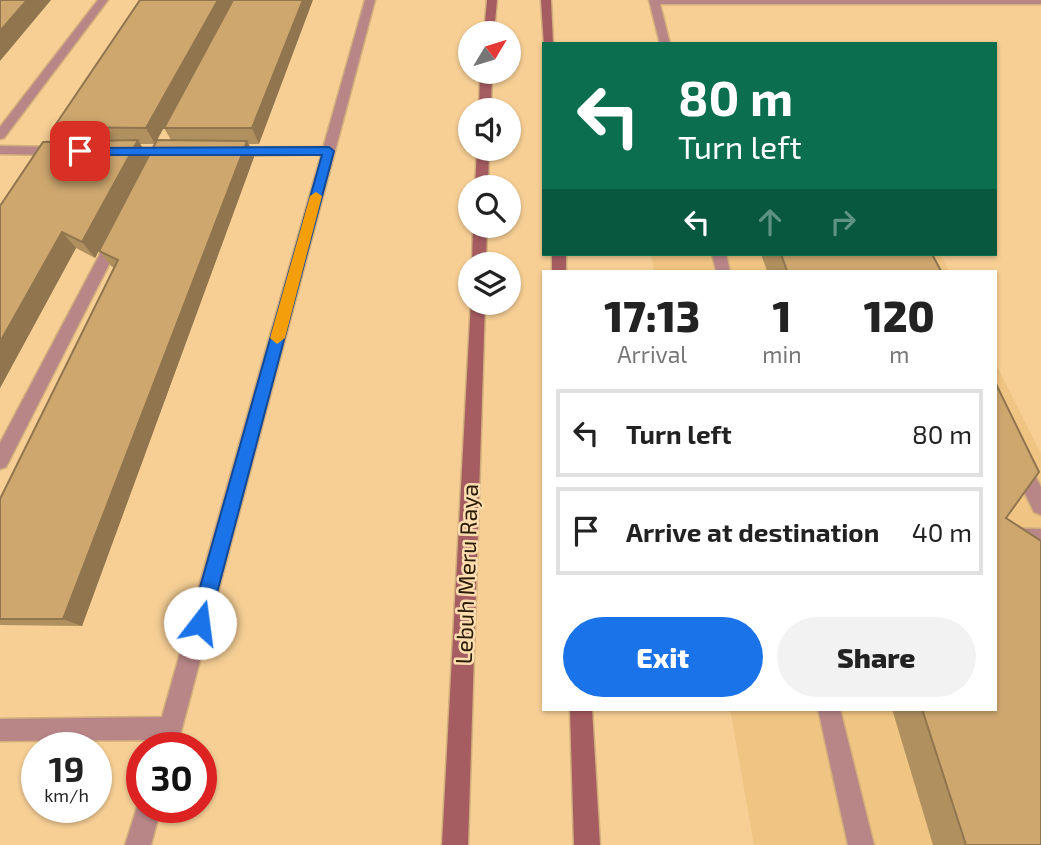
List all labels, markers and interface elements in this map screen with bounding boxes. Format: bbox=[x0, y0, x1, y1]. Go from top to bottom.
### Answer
north arrow bbox=[458, 21, 522, 84]
map controls bbox=[458, 21, 521, 315]
text: 80 m bbox=[678, 67, 793, 126]
icon: left bbox=[563, 70, 654, 161]
button: sound bbox=[458, 98, 521, 161]
pin bbox=[50, 121, 110, 181]
text: Turn left bbox=[678, 127, 802, 165]
icon: arrive bbox=[61, 132, 99, 170]
button: search bbox=[458, 175, 521, 238]
icon: left bbox=[678, 203, 716, 241]
icon: ahead bbox=[751, 203, 789, 241]
icon: right bbox=[824, 203, 862, 241]
button: layers bbox=[458, 252, 521, 315]
text: 17:13 bbox=[604, 290, 700, 340]
text: 1 bbox=[772, 290, 791, 340]
text: 120 bbox=[864, 290, 935, 340]
text: Arrival bbox=[617, 340, 687, 368]
text: min bbox=[762, 340, 802, 368]
text: m bbox=[889, 340, 909, 368]
icon: left bbox=[567, 414, 605, 452]
text: Turn left bbox=[626, 418, 732, 449]
text: 80 m bbox=[912, 418, 972, 449]
street label: Lebuh Meru Raya bbox=[449, 483, 483, 665]
icon: arrive bbox=[567, 512, 605, 550]
text: Arrive at destination bbox=[626, 516, 879, 547]
text: 40 m bbox=[912, 516, 972, 547]
position arrow bbox=[163, 586, 237, 660]
button: Exit bbox=[563, 617, 763, 697]
button: Share bbox=[777, 617, 976, 697]
speed limit sign: 30 bbox=[126, 732, 217, 823]
text: 19 bbox=[49, 747, 84, 789]
text: km/h bbox=[44, 784, 89, 806]

